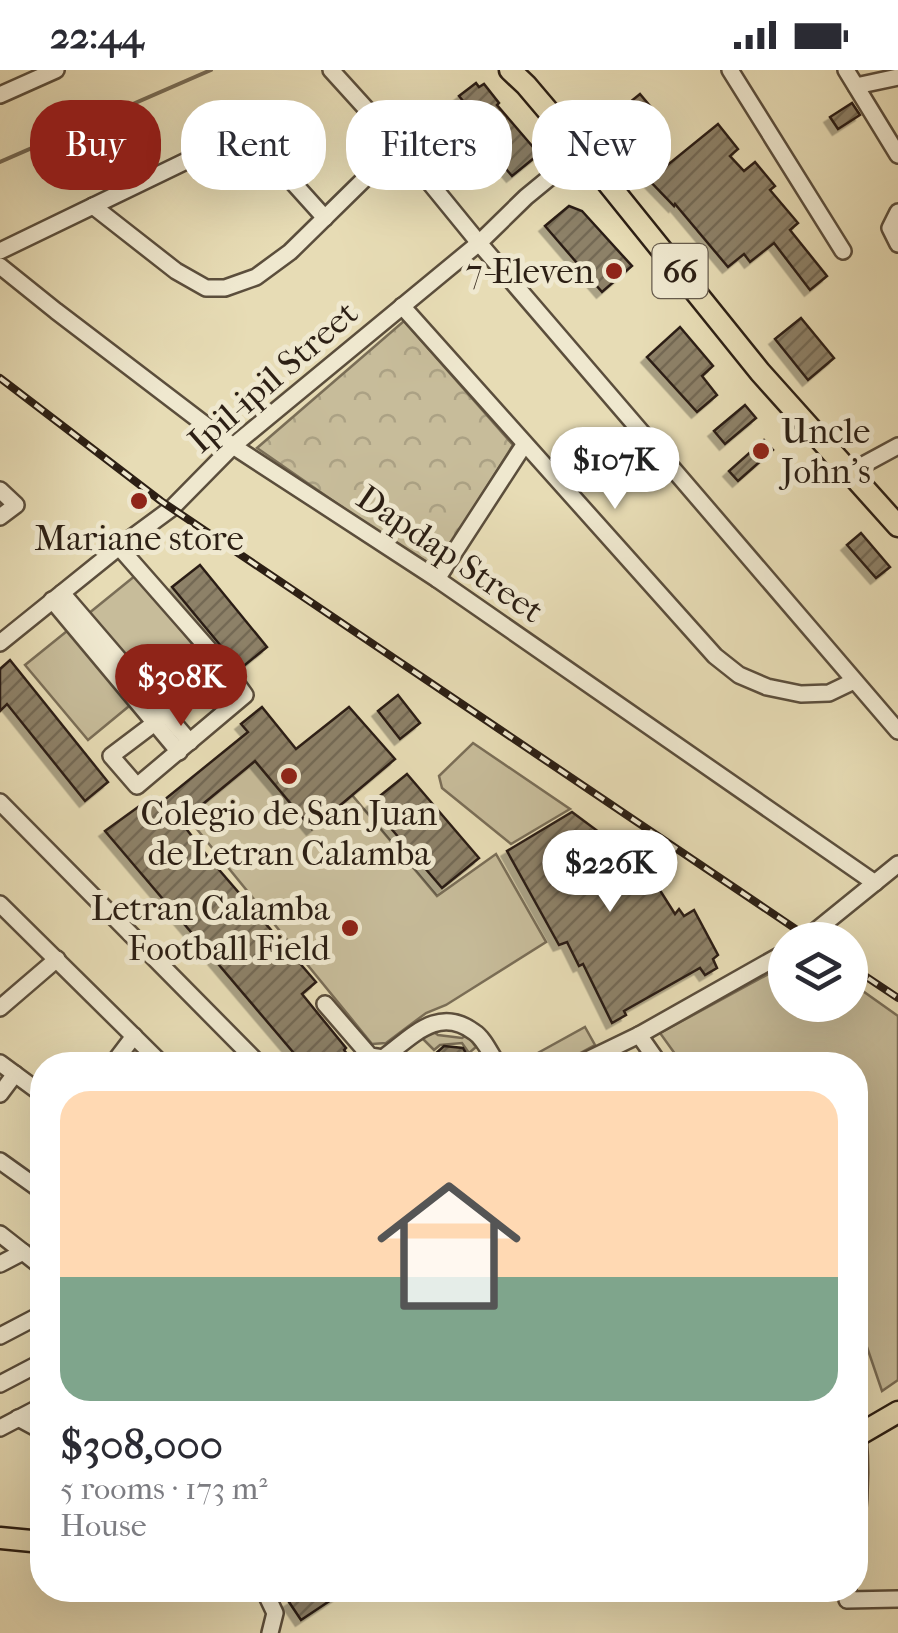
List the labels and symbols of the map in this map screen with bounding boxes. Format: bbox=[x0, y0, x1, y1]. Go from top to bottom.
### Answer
road number: 66 bbox=[652, 244, 708, 298]
place label: 7-Eleven bbox=[466, 251, 594, 292]
marker: 7-Eleven bbox=[603, 260, 625, 282]
street label: Ipil-ipil Street bbox=[180, 292, 366, 462]
place label: Uncle John's bbox=[778, 411, 871, 492]
pin: $107K bbox=[545, 427, 685, 512]
marker: Uncle John's bbox=[750, 440, 772, 462]
street label: Dapdap Street bbox=[349, 477, 551, 632]
marker: Mariane store bbox=[128, 490, 150, 512]
place label: Mariane store bbox=[34, 518, 244, 559]
pin: $308K bbox=[111, 644, 251, 729]
marker: Colegio de San Juan de Letran Calamba bbox=[278, 765, 300, 787]
place label: Colegio de San Juan de Letran Calamba bbox=[141, 793, 437, 874]
pin: $226K bbox=[540, 830, 680, 915]
place label: Letran Calamba Football Field bbox=[91, 888, 331, 969]
marker: Letran Calamba Football Field bbox=[339, 917, 361, 939]

